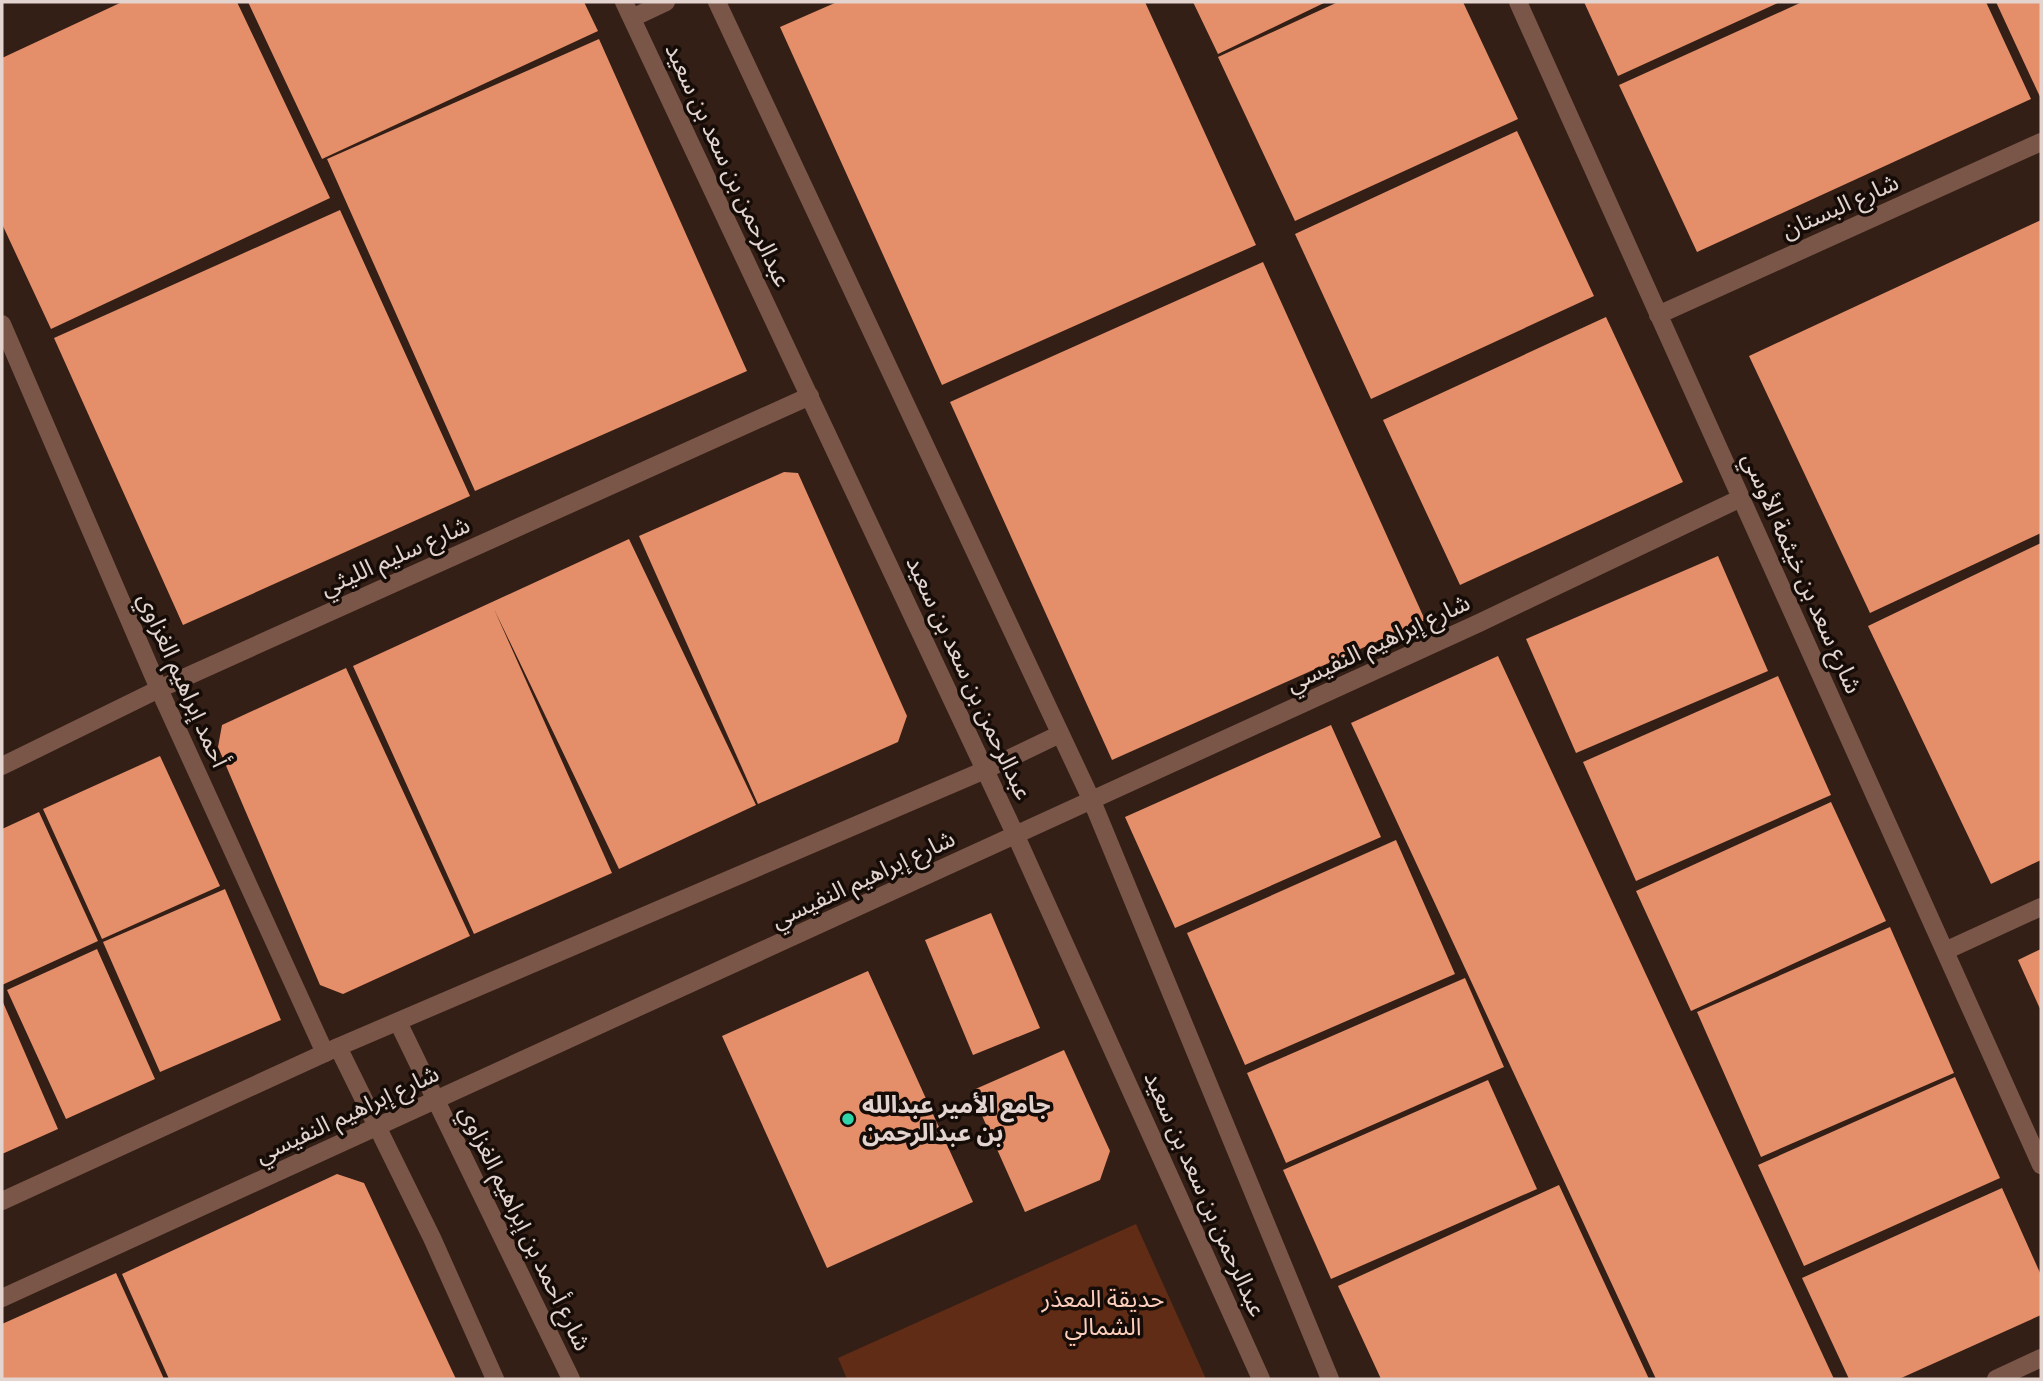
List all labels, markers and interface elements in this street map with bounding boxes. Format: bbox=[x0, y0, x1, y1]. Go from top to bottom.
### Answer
street label: عبدالرحمن بن سعد بن سعيد bbox=[659, 38, 799, 291]
street label: شارع البستان bbox=[1776, 166, 1904, 247]
street label: شارع سعد بن خيثمة الأوسي bbox=[1732, 447, 1870, 700]
street label: شارع سليم الليثي bbox=[315, 509, 476, 606]
street label: عبدالرحمن بن سعد بن سعيد bbox=[900, 551, 1040, 804]
street label: شارع إبراهيم النفيسي bbox=[1281, 586, 1476, 702]
street label: أحمد إبراهيم الغزاوي bbox=[128, 588, 236, 773]
street label: شارع إبراهيم النفيسي bbox=[766, 822, 961, 938]
street label: شارع إبراهيم النفيسي bbox=[250, 1057, 445, 1173]
street label: عبدالرحمن بن سعد بن سعيد bbox=[1138, 1066, 1274, 1321]
place label: جامع الأمير عبدالله بن عبدالرحمن bbox=[862, 1089, 1051, 1147]
street label: شارع أحمد بن إبراهيم الغزاوي bbox=[449, 1100, 598, 1357]
marker: جامع الأمير عبدالله بن عبدالرحمن bbox=[840, 1111, 856, 1127]
park label: حديقة المعذر الشمالي bbox=[1041, 1283, 1164, 1346]

